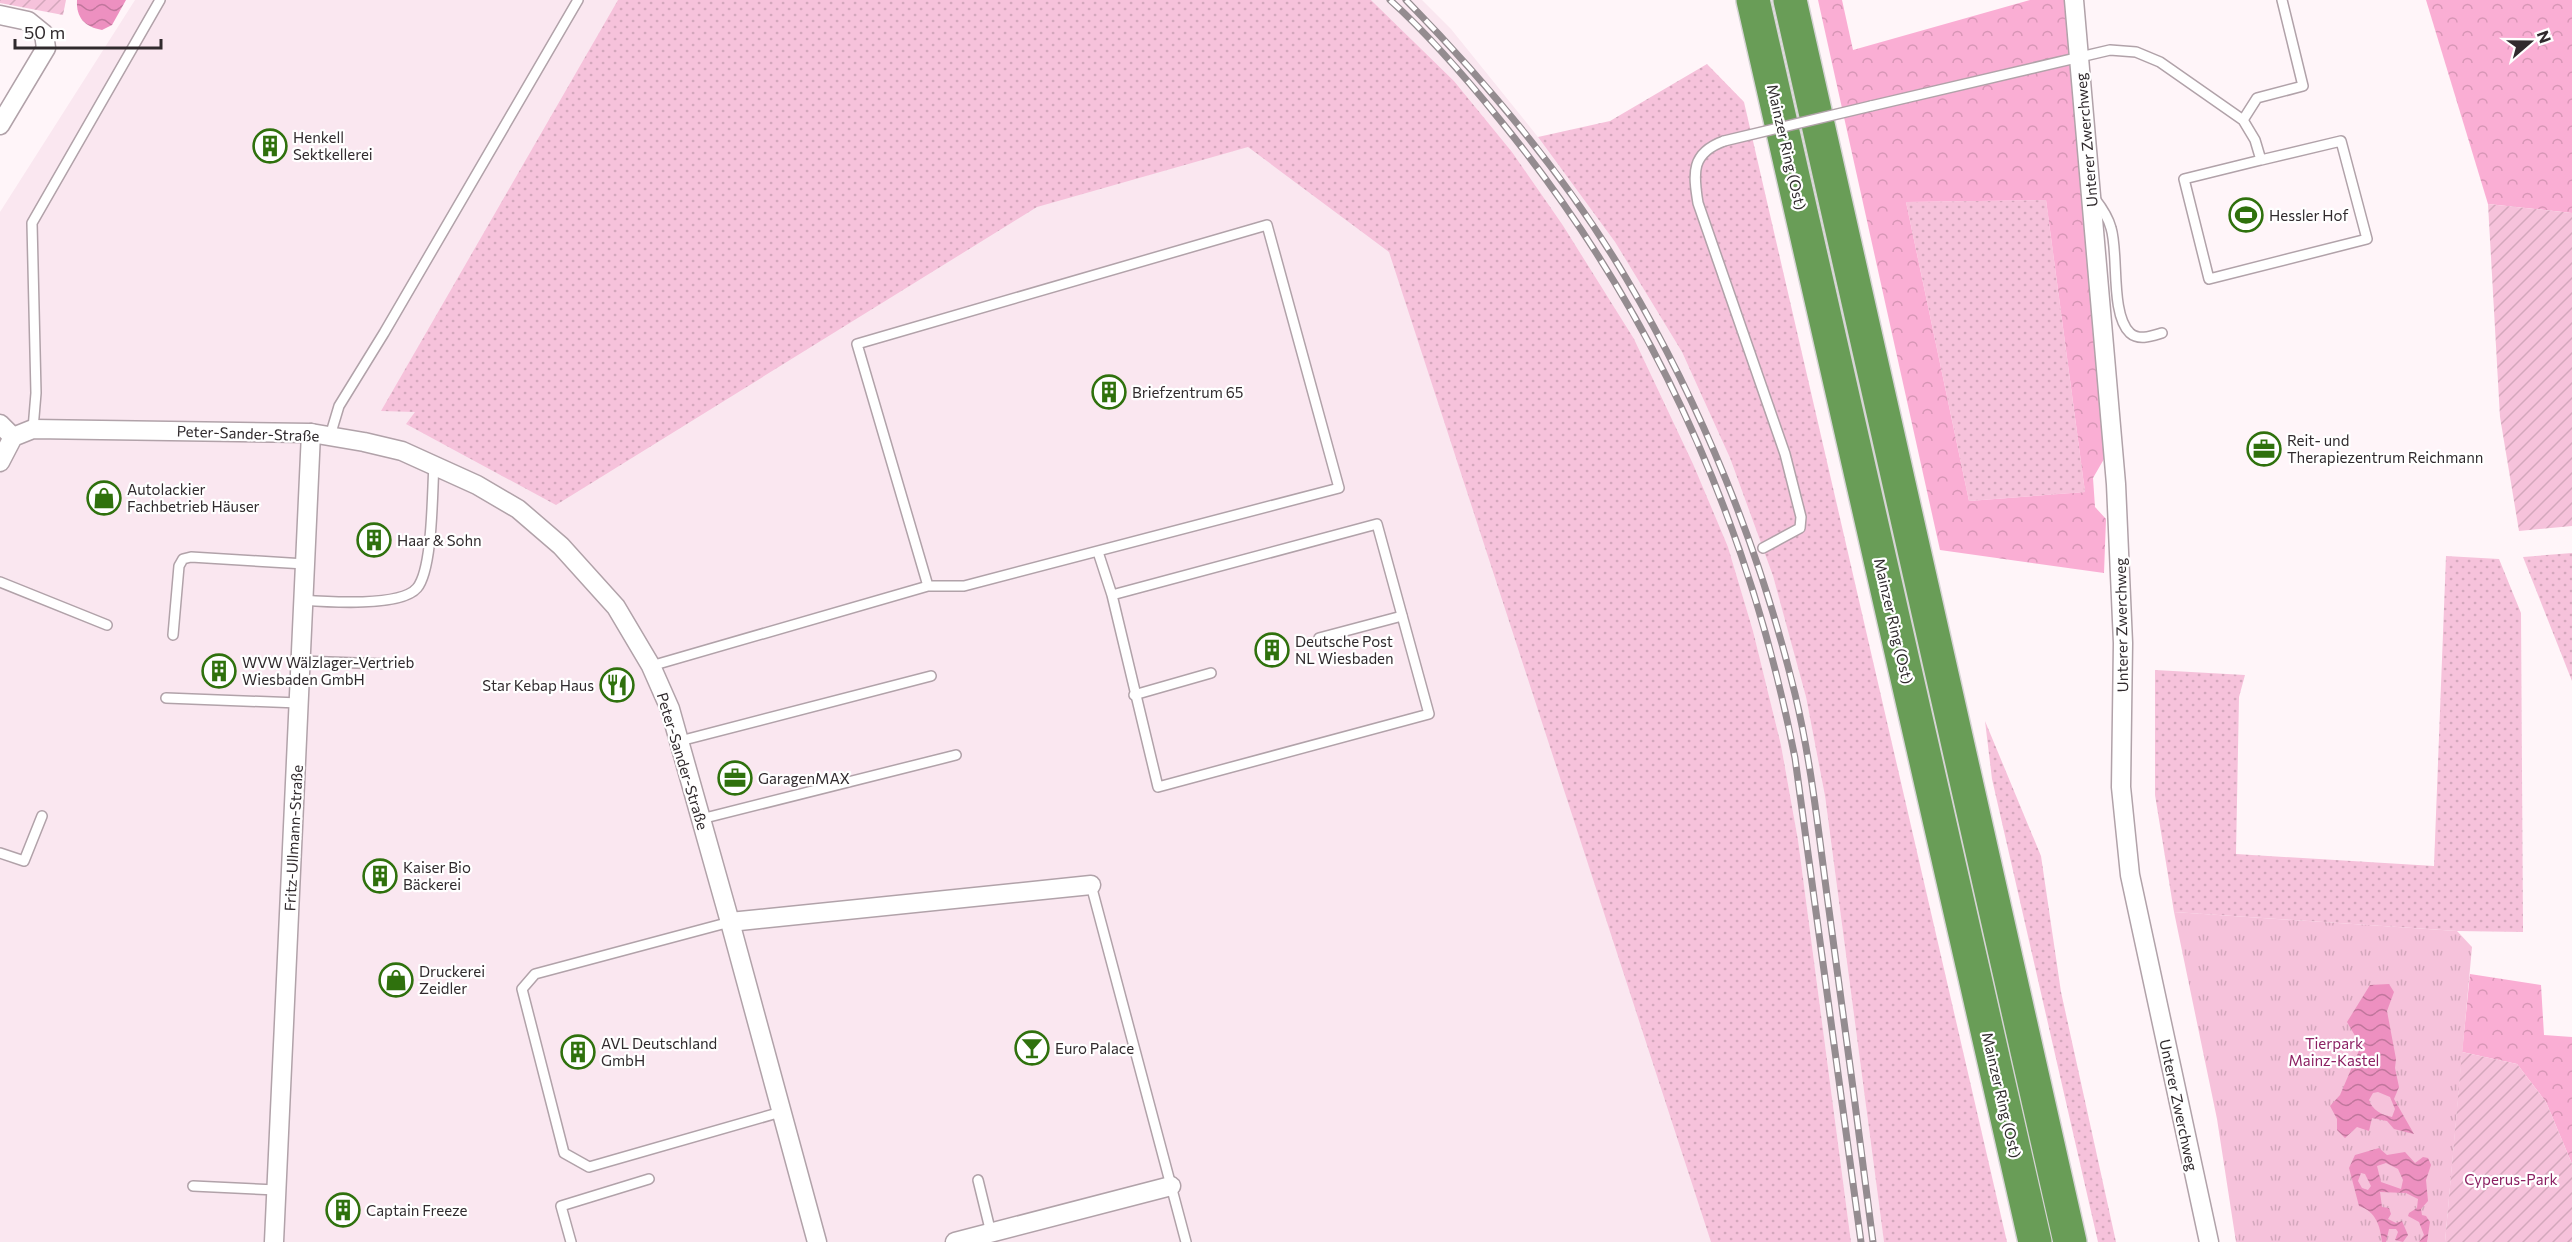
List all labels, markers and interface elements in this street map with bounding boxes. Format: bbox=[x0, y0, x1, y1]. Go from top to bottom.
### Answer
scale bar bbox=[15, 12, 160, 50]
north arrow bbox=[2500, 12, 2560, 72]
text: 50 m bbox=[24, 21, 65, 43]
text: N bbox=[2534, 28, 2556, 46]
street label: Unterer Zwerchweg bbox=[2071, 72, 2101, 208]
street label: Mainzer Ring (Ost) bbox=[1764, 82, 1810, 212]
building icon: Henkell Sektkellerei bbox=[252, 128, 288, 164]
place label: Henkell Sektkellerei bbox=[293, 128, 373, 163]
sports icon: Hessler Hof bbox=[2228, 197, 2264, 233]
place label: Hessler Hof bbox=[2269, 206, 2348, 224]
building icon: Briefzentrum 65 bbox=[1091, 374, 1127, 410]
place label: Briefzentrum 65 bbox=[1132, 383, 1243, 401]
street label: Peter-Sander-Straße bbox=[176, 422, 320, 444]
office icon: Reit- und Therapiezentrum Reichmann bbox=[2246, 431, 2282, 467]
place label: Reit- und Therapiezentrum Reichmann bbox=[2287, 431, 2483, 466]
shop icon: Autolackier Fachbetrieb Häuser bbox=[86, 480, 122, 516]
place label: Autolackier Fachbetrieb Häuser bbox=[127, 480, 260, 515]
building icon: Haar & Sohn bbox=[356, 522, 392, 558]
place label: Haar & Sohn bbox=[397, 531, 482, 549]
street label: Mainzer Ring (Ost) bbox=[1871, 556, 1917, 686]
street label: Unterer Zwerchweg bbox=[2111, 558, 2131, 692]
building icon: Deutsche Post NL Wiesbaden bbox=[1254, 632, 1290, 668]
place label: Deutsche Post NL Wiesbaden bbox=[1295, 632, 1394, 667]
building icon: WVW Wälzlager-Vertrieb Wiesbaden GmbH bbox=[201, 653, 237, 689]
place label: WVW Wälzlager-Vertrieb Wiesbaden GmbH bbox=[242, 653, 415, 688]
restaurant icon: Star Kebap Haus bbox=[599, 667, 635, 703]
place label: Star Kebap Haus bbox=[482, 676, 594, 694]
street label: Peter-Sander-Straße bbox=[654, 690, 713, 832]
office icon: GaragenMAX bbox=[717, 760, 753, 796]
street label: Fritz-Ullmann-Straße bbox=[280, 764, 306, 912]
place label: GaragenMAX bbox=[758, 769, 850, 787]
building icon: Kaiser Bio Bäckerei bbox=[362, 858, 398, 894]
place label: Kaiser Bio Bäckerei bbox=[403, 858, 471, 893]
shop icon: Druckerei Zeidler bbox=[378, 962, 414, 998]
place label: Druckerei Zeidler bbox=[419, 962, 485, 997]
bar icon: Euro Palace bbox=[1014, 1030, 1050, 1066]
street label: Mainzer Ring (Ost) bbox=[1979, 1030, 2025, 1160]
building icon: AVL Deutschland GmbH bbox=[560, 1034, 596, 1070]
place label: AVL Deutschland GmbH bbox=[601, 1034, 717, 1069]
park label: Tierpark Mainz-Kastel bbox=[2289, 1034, 2379, 1069]
street label: Unterer Zwerchweg bbox=[2156, 1037, 2202, 1173]
place label: Euro Palace bbox=[1055, 1039, 1134, 1057]
park label: Cyperus-Park bbox=[2464, 1170, 2558, 1188]
building icon: Captain Freeze bbox=[325, 1192, 361, 1228]
place label: Captain Freeze bbox=[366, 1201, 468, 1219]

